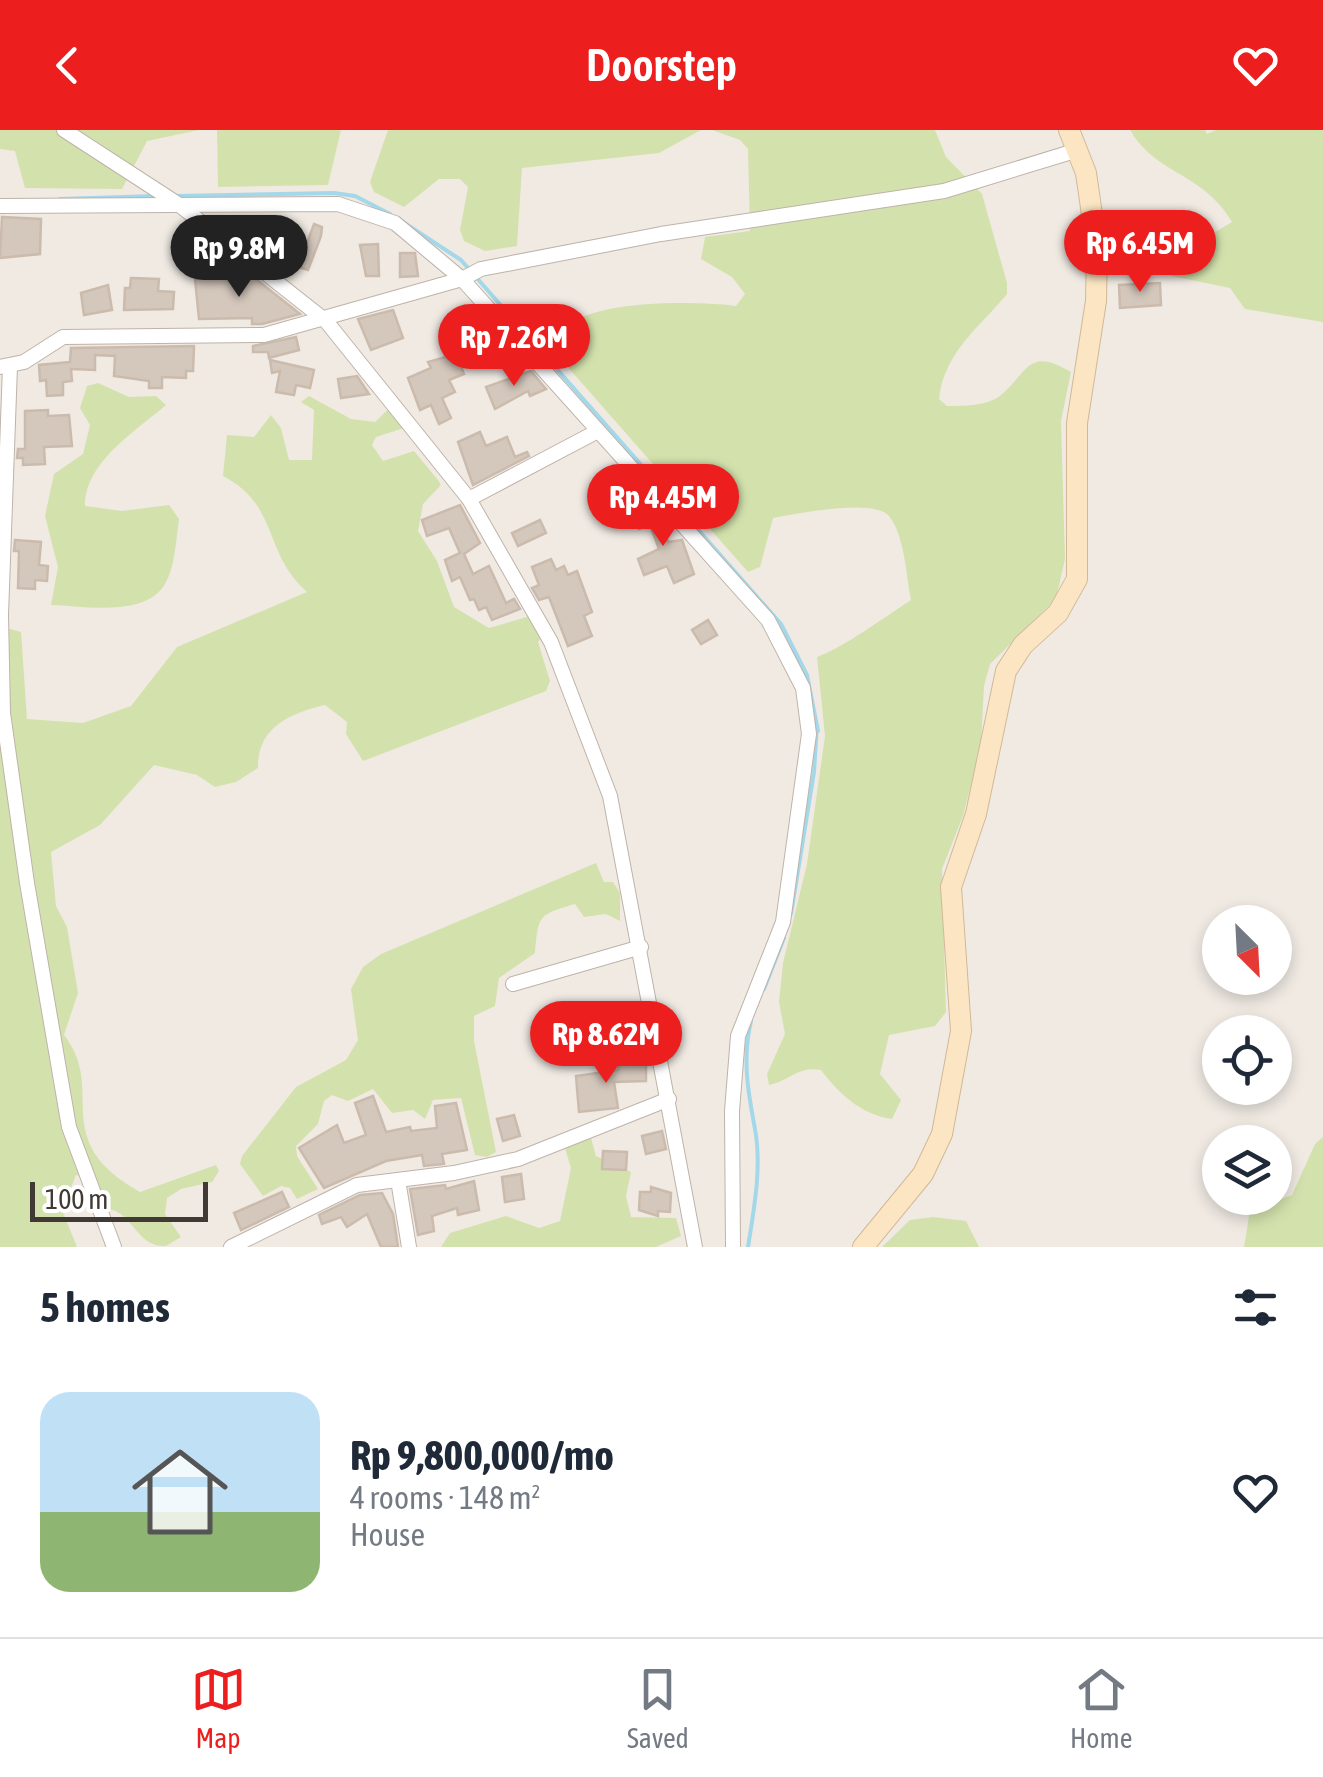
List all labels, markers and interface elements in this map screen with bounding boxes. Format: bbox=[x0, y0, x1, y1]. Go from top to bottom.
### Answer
icon: back bbox=[40, 38, 95, 93]
icon: heart bbox=[1228, 38, 1283, 93]
text: Doorstep bbox=[586, 39, 737, 91]
pin: Rp 6.45M bbox=[1037, 210, 1243, 295]
pin: Rp 9.8M bbox=[147, 215, 331, 300]
text: Rp 6.45M bbox=[1086, 224, 1194, 261]
text: Rp 9.8M bbox=[193, 229, 285, 266]
pin: Rp 7.26M bbox=[411, 304, 617, 389]
text: Rp 7.26M bbox=[460, 318, 568, 355]
pin: Rp 4.45M bbox=[560, 464, 766, 549]
text: Rp 4.45M bbox=[609, 478, 717, 515]
north arrow bbox=[1202, 905, 1292, 995]
map controls bbox=[1202, 905, 1292, 1215]
pin: Rp 8.62M bbox=[503, 1001, 709, 1086]
text: Rp 8.62M bbox=[552, 1015, 660, 1052]
button: locate bbox=[1202, 1015, 1292, 1105]
button: layers bbox=[1202, 1125, 1292, 1215]
scale bar bbox=[30, 1177, 208, 1222]
text: 100 m bbox=[45, 1183, 108, 1215]
icon: filters bbox=[1228, 1280, 1283, 1335]
text: 5 homes bbox=[40, 1283, 170, 1331]
text: Rp 9,800,000/mo bbox=[350, 1431, 614, 1479]
icon: home bbox=[120, 1432, 240, 1552]
icon: heart bbox=[1228, 1465, 1283, 1520]
text: 4 rooms · 148 m² bbox=[350, 1479, 540, 1516]
text: House bbox=[350, 1516, 425, 1553]
tab: Map bbox=[191, 1662, 246, 1754]
tab: Saved bbox=[627, 1662, 689, 1754]
tab: Home bbox=[1070, 1662, 1132, 1754]

